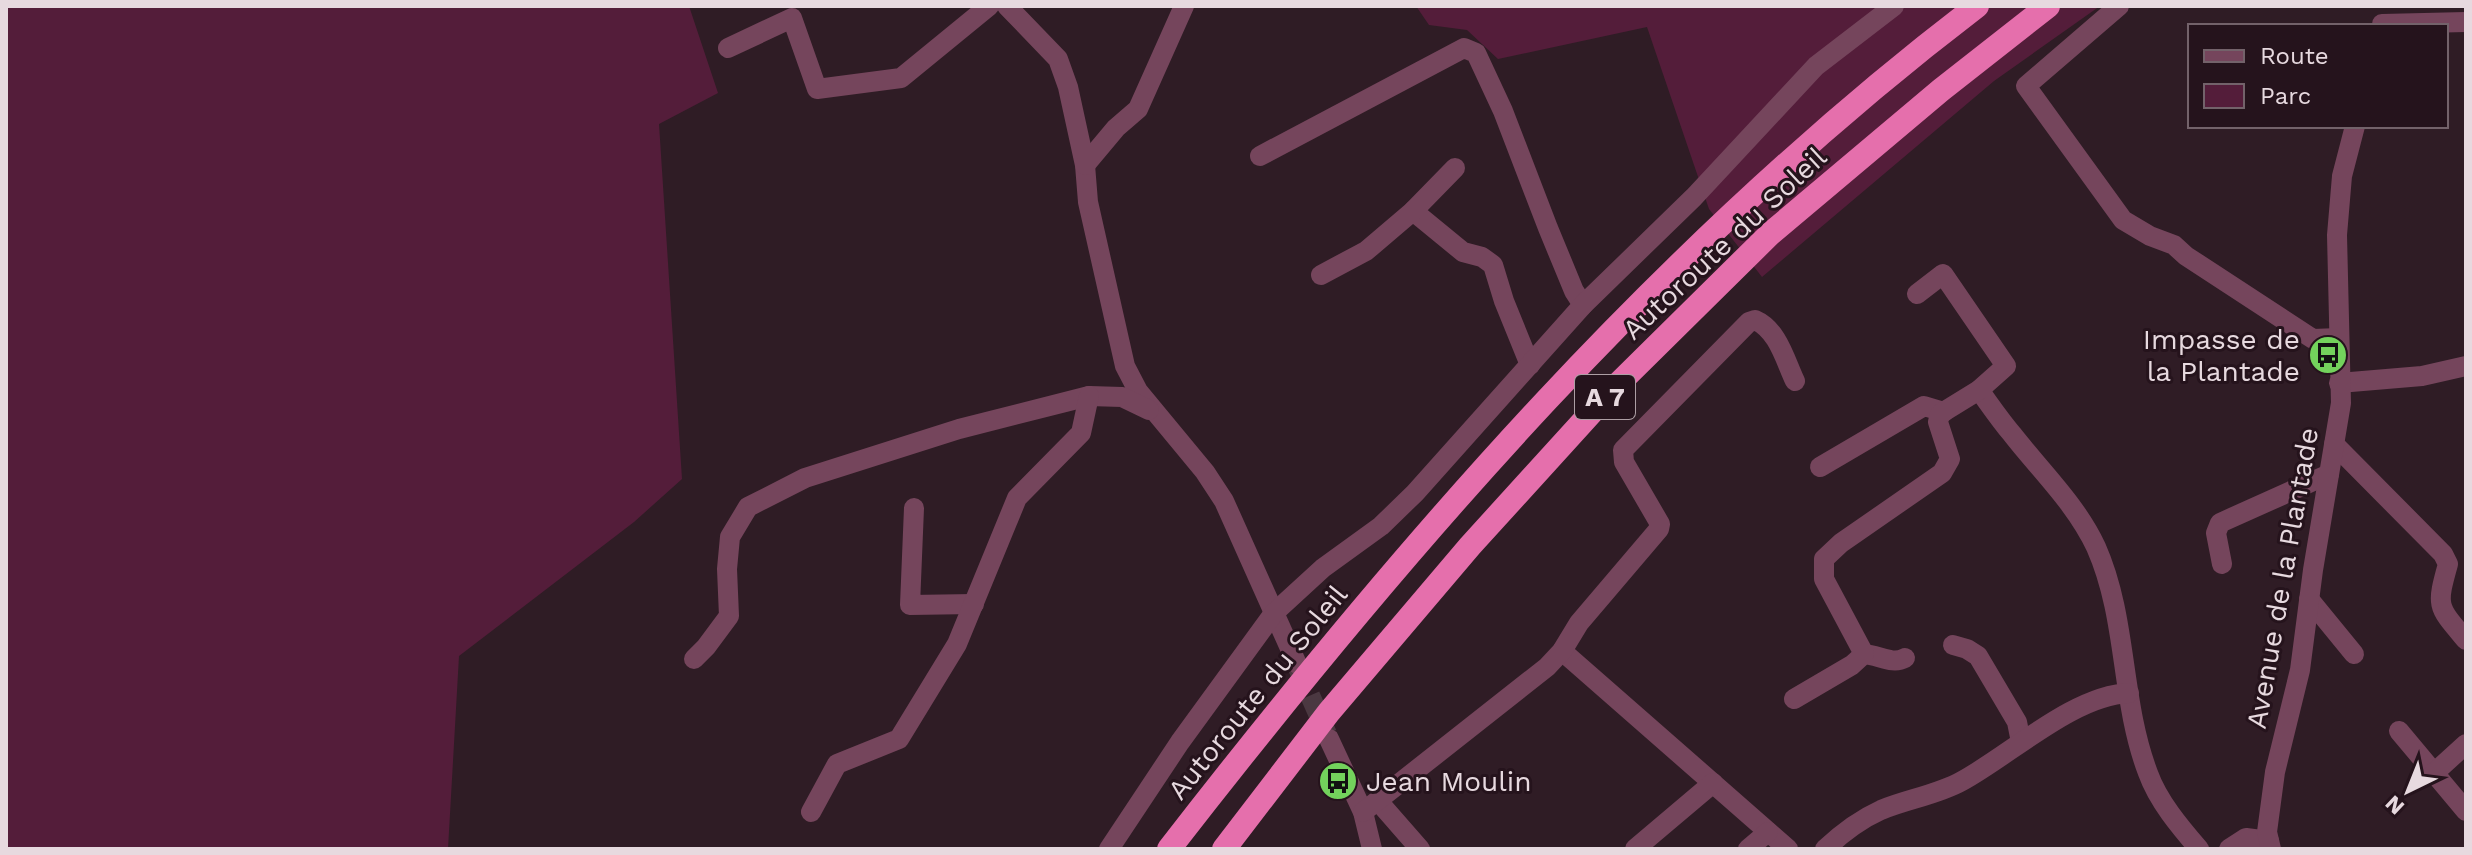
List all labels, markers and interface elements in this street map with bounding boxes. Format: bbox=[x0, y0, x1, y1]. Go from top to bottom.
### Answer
legend bbox=[2188, 24, 2448, 128]
text: Route bbox=[2260, 42, 2329, 70]
text: Parc bbox=[2260, 82, 2311, 110]
street label: Autoroute du Soleil bbox=[1616, 140, 1833, 346]
place label: Impasse de la Plantade bbox=[2143, 323, 2300, 388]
bus stop icon: Impasse de la Plantade bbox=[2307, 334, 2349, 376]
road number: A 7 bbox=[1575, 375, 1635, 419]
street label: Avenue de la Plantade bbox=[2240, 425, 2325, 731]
street label: Autoroute du Soleil bbox=[1161, 578, 1354, 806]
north arrow bbox=[2368, 751, 2448, 831]
bus stop icon: Jean Moulin bbox=[1317, 760, 1359, 802]
place label: Jean Moulin bbox=[1366, 765, 1532, 798]
text: N bbox=[2380, 791, 2409, 820]

